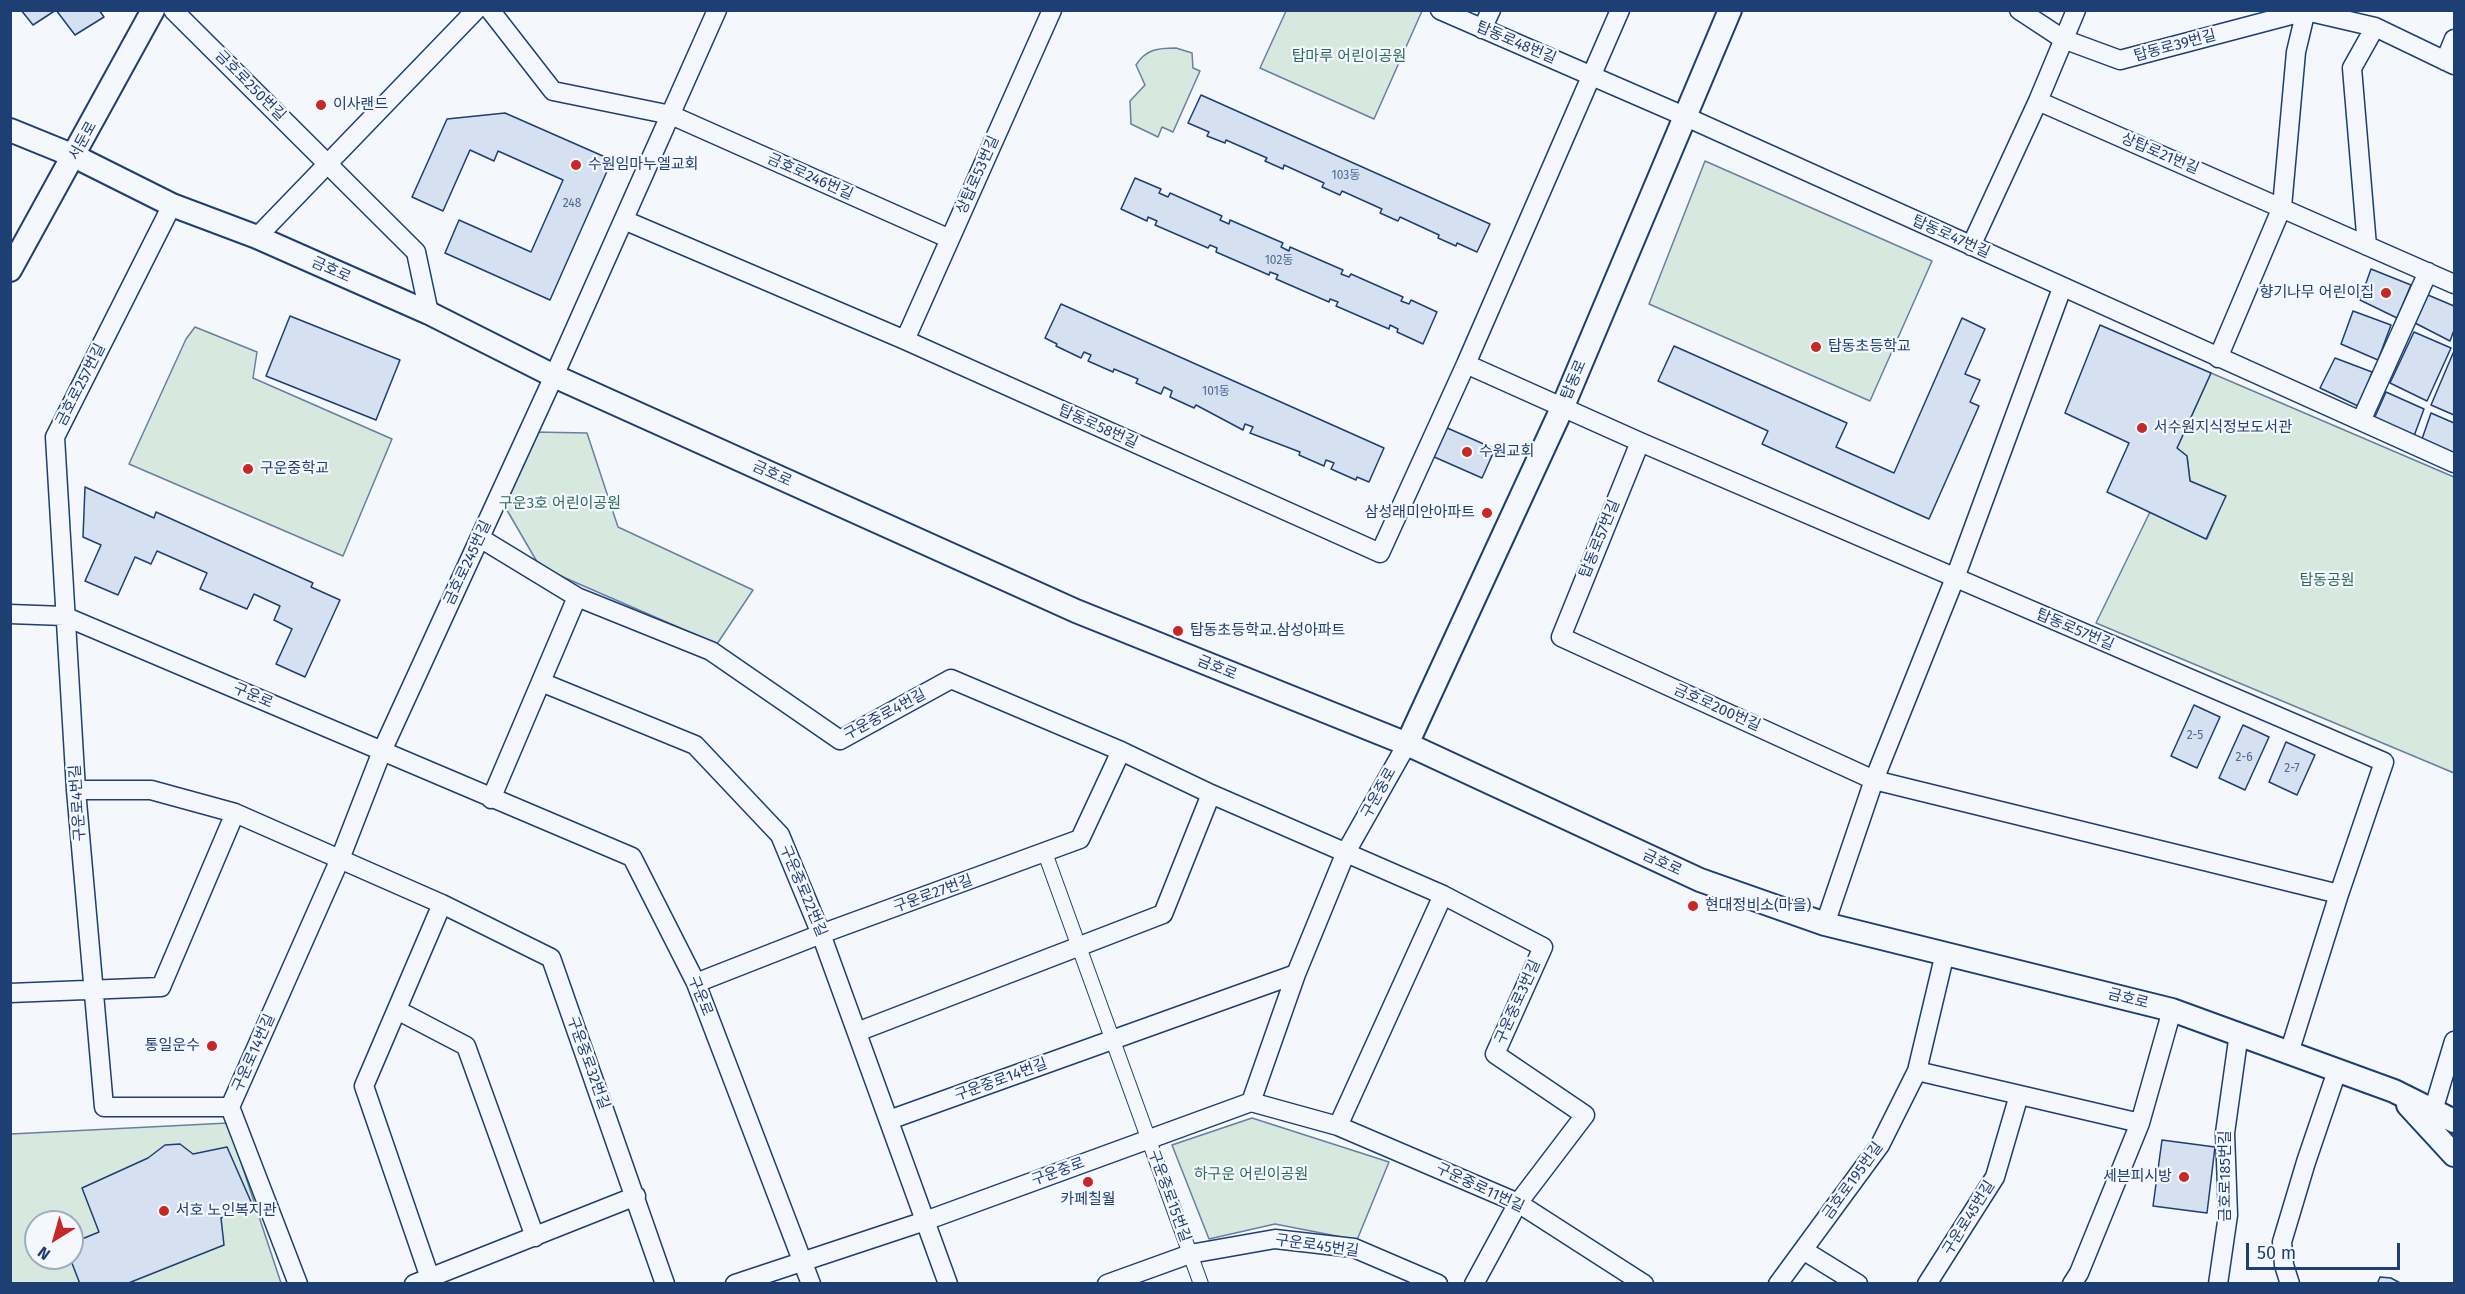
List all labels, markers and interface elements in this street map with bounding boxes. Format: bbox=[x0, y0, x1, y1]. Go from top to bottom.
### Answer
street label: 탑동로48번길 bbox=[1473, 18, 1559, 68]
street label: 탑동로39번길 bbox=[2132, 26, 2218, 66]
street label: 금호로250번길 bbox=[211, 47, 289, 125]
park label: 탑마루 어린이공원 bbox=[1292, 48, 1406, 66]
place label: 이사랜드 bbox=[333, 96, 388, 114]
marker: 이사랜드 bbox=[314, 98, 328, 112]
street label: 서둔로 bbox=[65, 119, 101, 163]
street label: 상탑로21번길 bbox=[2118, 130, 2202, 178]
street label: 상탑로53번길 bbox=[953, 133, 1003, 217]
street label: 금호로246번길 bbox=[764, 150, 856, 204]
place label: 수원임마누엘교회 bbox=[588, 156, 698, 174]
marker: 수원임마누엘교회 bbox=[569, 158, 583, 172]
house number: 103동 bbox=[1332, 169, 1360, 183]
house number: 248 bbox=[563, 197, 581, 211]
street label: 탑동로47번길 bbox=[1909, 212, 1993, 262]
street label: 금호로 bbox=[308, 253, 354, 287]
house number: 102동 bbox=[1265, 254, 1293, 268]
place label: 향기나무 어린이집 bbox=[2260, 284, 2374, 302]
marker: 향기나무 어린이집 bbox=[2379, 286, 2393, 300]
place label: 탑동초등학교 bbox=[1828, 338, 1911, 356]
marker: 탑동초등학교 bbox=[1809, 340, 1823, 354]
street label: 금호로257번길 bbox=[52, 341, 110, 429]
street label: 탑동로 bbox=[1558, 357, 1590, 403]
house number: 101동 bbox=[1202, 385, 1230, 399]
street label: 탑동로58번길 bbox=[1056, 402, 1140, 452]
place label: 서수원지식정보도서관 bbox=[2154, 419, 2292, 437]
marker: 서수원지식정보도서관 bbox=[2135, 421, 2149, 435]
place label: 수원교회 bbox=[1479, 443, 1534, 461]
marker: 수원교회 bbox=[1460, 445, 1474, 459]
street label: 금호로 bbox=[749, 457, 795, 491]
place label: 구운중학교 bbox=[260, 460, 329, 478]
marker: 구운중학교 bbox=[241, 462, 255, 476]
park label: 구운3호 어린이공원 bbox=[499, 495, 621, 513]
street label: 탑동로57번길 bbox=[1576, 497, 1624, 581]
place label: 삼성래미안아파트 bbox=[1365, 504, 1475, 522]
marker: 삼성래미안아파트 bbox=[1480, 506, 1494, 520]
street label: 금호로245번길 bbox=[441, 518, 495, 608]
park label: 탑동공원 bbox=[2299, 572, 2355, 590]
street label: 탑동로57번길 bbox=[2033, 606, 2117, 654]
place label: 탑동초등학교.삼성아파트 bbox=[1190, 622, 1345, 640]
marker: 탑동초등학교.삼성아파트 bbox=[1171, 624, 1185, 638]
street label: 금호로 bbox=[1194, 652, 1240, 684]
street label: 구운로 bbox=[230, 680, 276, 712]
street label: 금호로200번길 bbox=[1671, 681, 1763, 735]
street label: 구운중로4번길 bbox=[841, 686, 929, 744]
house number: 2-5 bbox=[2187, 729, 2203, 743]
house number: 2-6 bbox=[2235, 751, 2253, 765]
house number: 2-7 bbox=[2284, 762, 2300, 776]
street label: 구운로4번길 bbox=[66, 764, 90, 842]
street label: 구운중로 bbox=[1358, 764, 1400, 822]
street label: 구운중로22번길 bbox=[776, 843, 830, 939]
street label: 금호로 bbox=[1639, 846, 1685, 880]
street label: 구운로27번길 bbox=[891, 871, 975, 917]
place label: 현대정비소(마을) bbox=[1705, 897, 1811, 915]
marker: 현대정비소(마을) bbox=[1686, 899, 1700, 913]
street label: 구운중로3번길 bbox=[1491, 957, 1545, 1047]
street label: 구운로 bbox=[684, 973, 716, 1019]
street label: 금호로 bbox=[2106, 985, 2150, 1013]
street label: 구운로14번길 bbox=[229, 1011, 279, 1095]
street label: 구운중로32번길 bbox=[563, 1014, 613, 1112]
place label: 통일운수 bbox=[145, 1037, 200, 1055]
marker: 통일운수 bbox=[205, 1039, 219, 1053]
street label: 구운중로14번길 bbox=[952, 1055, 1050, 1105]
street label: 금호로185번길 bbox=[2217, 1130, 2235, 1222]
street label: 금호로195번길 bbox=[1819, 1139, 1887, 1223]
street label: 구운중로15번길 bbox=[1144, 1147, 1194, 1245]
street label: 구운중로 bbox=[1029, 1154, 1087, 1190]
street label: 구운중로11번길 bbox=[1433, 1160, 1527, 1216]
park label: 하구운 어린이공원 bbox=[1194, 1166, 1308, 1184]
place label: 세븐피시방 bbox=[2103, 1168, 2172, 1186]
marker: 세븐피시방 bbox=[2177, 1170, 2191, 1184]
marker: 카페칠월 bbox=[1081, 1175, 1095, 1189]
street label: 구운로45번길 bbox=[1939, 1177, 1999, 1259]
place label: 카페칠월 bbox=[1060, 1191, 1116, 1209]
place label: 서호 노인복지관 bbox=[176, 1202, 277, 1220]
marker: 서호 노인복지관 bbox=[157, 1204, 171, 1218]
north arrow bbox=[24, 1210, 84, 1270]
street label: 구운로45번길 bbox=[1274, 1231, 1360, 1261]
scale bar bbox=[2249, 1231, 2404, 1269]
text: N bbox=[34, 1242, 54, 1264]
text: 50 m bbox=[2257, 1242, 2296, 1264]

